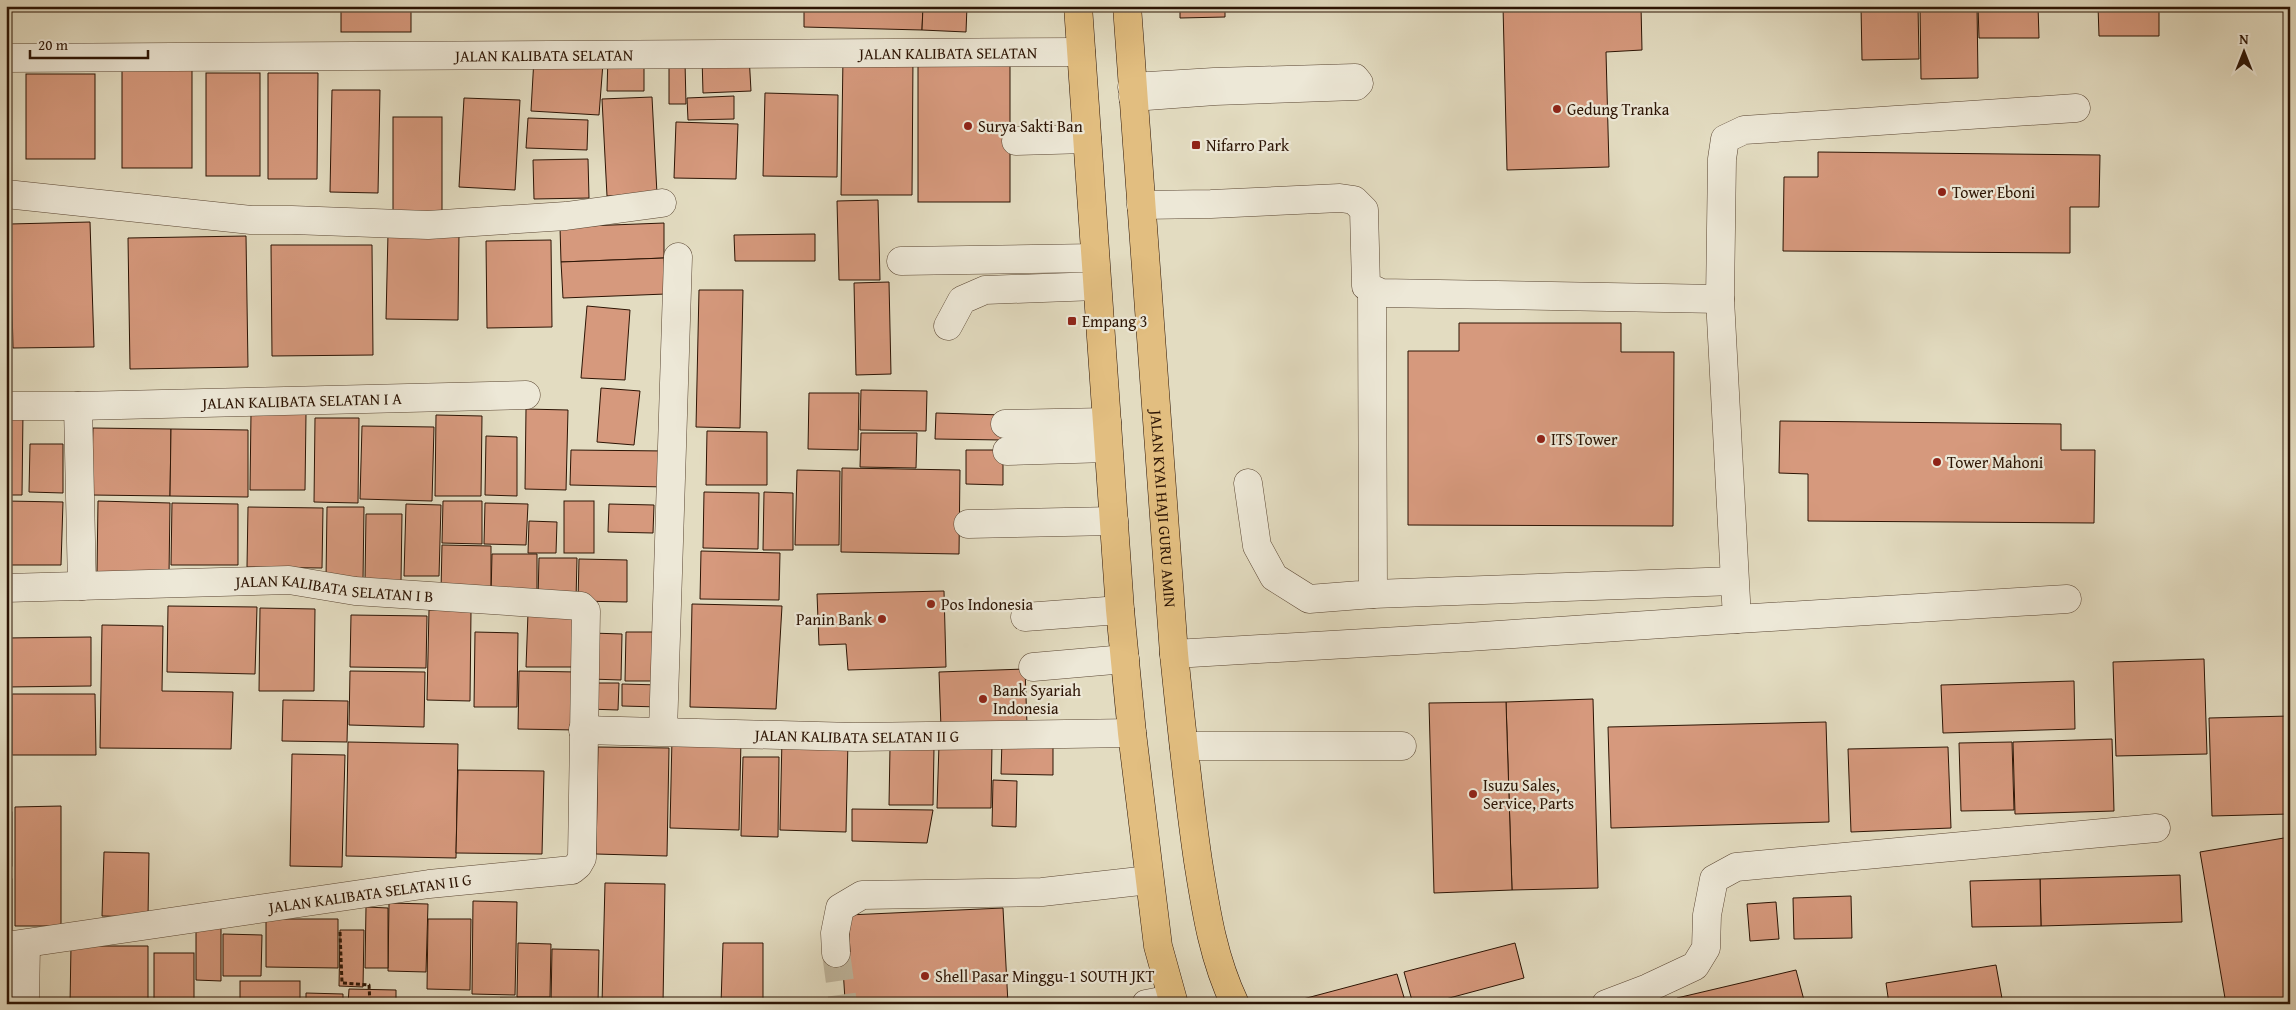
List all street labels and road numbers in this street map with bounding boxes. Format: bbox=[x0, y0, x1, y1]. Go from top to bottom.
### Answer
street label: JALAN KALIBATA SELATAN bbox=[857, 40, 1038, 65]
street label: JALAN KALIBATA SELATAN bbox=[453, 42, 634, 68]
street label: JALAN KALIBATA SELATAN I A bbox=[200, 386, 402, 415]
street label: JALAN KYAI HAJI GURU AMIN bbox=[1144, 407, 1183, 609]
street label: JALAN KALIBATA SELATAN I B bbox=[233, 568, 434, 608]
street label: JALAN KALIBATA SELATAN II G bbox=[752, 722, 960, 749]
street label: JALAN KALIBATA SELATAN II G bbox=[265, 867, 473, 919]

